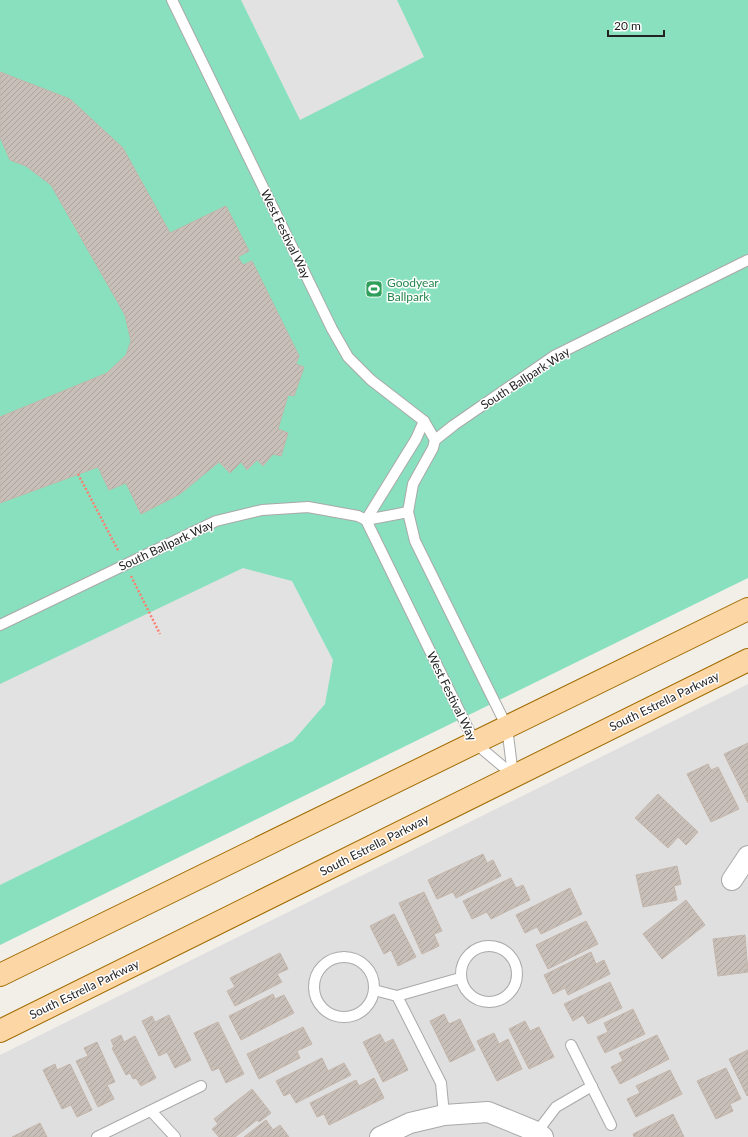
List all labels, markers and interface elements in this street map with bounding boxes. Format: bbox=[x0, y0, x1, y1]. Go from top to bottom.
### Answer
scale bar bbox=[608, 12, 664, 38]
text: 20 m bbox=[614, 18, 641, 33]
street label: West Festival Way bbox=[258, 187, 314, 282]
place label: Goodyear Ballpark bbox=[387, 275, 439, 304]
sports icon: Goodyear Ballpark bbox=[364, 279, 384, 299]
street label: South Ballpark Way bbox=[478, 343, 573, 412]
street label: South Ballpark Way bbox=[116, 516, 217, 574]
street label: West Festival Way bbox=[424, 649, 480, 744]
street label: South Estrella Parkway bbox=[607, 668, 722, 734]
street label: South Estrella Parkway bbox=[317, 811, 432, 879]
street label: South Estrella Parkway bbox=[27, 956, 142, 1022]

